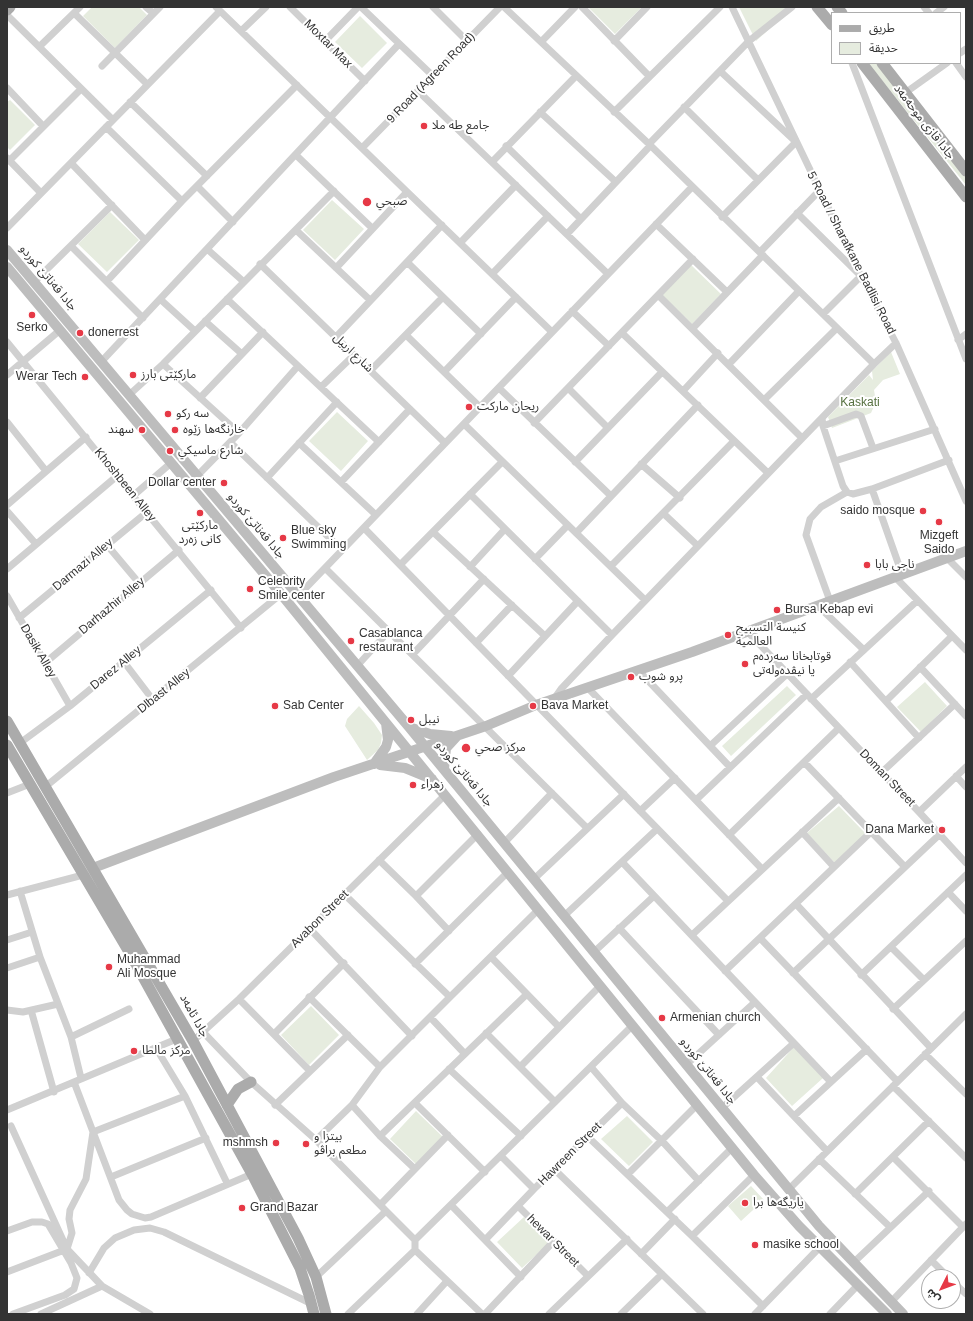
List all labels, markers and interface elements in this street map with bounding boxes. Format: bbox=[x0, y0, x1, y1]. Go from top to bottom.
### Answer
legend bbox=[831, 12, 961, 64]
street label: Moxtar Max bbox=[301, 17, 355, 71]
text: طريق bbox=[869, 21, 895, 35]
street label: 9 Road (Agreen Road) bbox=[384, 30, 478, 126]
text: حديقة bbox=[869, 41, 898, 55]
street label: جادا قازی موحەمەد bbox=[890, 82, 958, 162]
place label: جامع طه ملا bbox=[432, 119, 489, 133]
marker: جامع طه ملا bbox=[419, 121, 429, 131]
street label: 5 Road / Sharafkane Badlisi Road bbox=[804, 169, 898, 337]
place label: صبحي bbox=[376, 195, 407, 209]
marker: صبحي bbox=[361, 196, 373, 208]
street label: جادا قەناتێ کوردو bbox=[16, 242, 80, 314]
marker: Serko bbox=[27, 310, 37, 320]
place label: Serko bbox=[16, 321, 48, 335]
place label: donerrest bbox=[88, 326, 139, 340]
marker: donerrest bbox=[75, 328, 85, 338]
street label: شارع اربيل bbox=[330, 330, 376, 376]
place label: مارکێتی بارز bbox=[141, 368, 196, 382]
place label: Werar Tech bbox=[16, 370, 77, 384]
marker: مارکێتی بارز bbox=[128, 370, 138, 380]
marker: Werar Tech bbox=[80, 372, 90, 382]
park label: Kaskati bbox=[840, 396, 880, 410]
place label: ريحان ماركت bbox=[477, 400, 539, 414]
marker: ريحان ماركت bbox=[464, 402, 474, 412]
place label: سه ركو bbox=[176, 407, 209, 421]
marker: سه ركو bbox=[163, 409, 173, 419]
place label: سهند bbox=[108, 423, 134, 437]
place label: خارنگەها زێوە bbox=[183, 423, 245, 437]
marker: سهند bbox=[137, 425, 147, 435]
marker: خارنگەها زێوە bbox=[170, 425, 180, 435]
place label: شارع ماسيكي bbox=[178, 444, 243, 458]
street label: Khoshbeen Alley bbox=[91, 445, 159, 525]
marker: شارع ماسيكي bbox=[165, 446, 175, 456]
place label: Dollar center bbox=[148, 476, 216, 490]
marker: Dollar center bbox=[219, 478, 229, 488]
street label: جادا قەناتێ کوردو bbox=[224, 490, 288, 562]
place label: saido mosque bbox=[840, 504, 915, 518]
marker: saido mosque bbox=[918, 506, 928, 516]
marker: مارکێتی کانی زەرد bbox=[195, 508, 205, 518]
marker: Mizgeft Saido bbox=[934, 517, 944, 527]
place label: مارکێتی کانی زەرد bbox=[179, 519, 221, 547]
place label: Blue sky Swimming bbox=[291, 524, 346, 552]
place label: Mizgeft Saido bbox=[920, 529, 958, 557]
marker: Blue sky Swimming bbox=[278, 533, 288, 543]
street label: Darmazi Alley bbox=[50, 536, 116, 594]
place label: ناجى بابا bbox=[875, 558, 914, 572]
marker: ناجى بابا bbox=[862, 560, 872, 570]
street label: Darhazhir Alley bbox=[76, 574, 148, 638]
place label: Celebrity Smile center bbox=[258, 575, 325, 603]
marker: Celebrity Smile center bbox=[245, 584, 255, 594]
place label: Bursa Kebap evi bbox=[785, 603, 873, 617]
marker: Bursa Kebap evi bbox=[772, 605, 782, 615]
place label: كنيسة التسبيح العالمية bbox=[736, 621, 806, 649]
street label: Dasik Alley bbox=[17, 622, 59, 680]
place label: Casablanca restaurant bbox=[359, 627, 422, 655]
marker: كنيسة التسبيح العالمية bbox=[723, 630, 733, 640]
marker: Casablanca restaurant bbox=[346, 636, 356, 646]
street label: Darez Alley bbox=[88, 643, 144, 693]
place label: قوتابخانا سەردەم یا نیڤدەولەتی bbox=[753, 650, 831, 678]
marker: قوتابخانا سەردەم یا نیڤدەولەتی bbox=[740, 659, 750, 669]
street label: Dlbast Alley bbox=[135, 665, 193, 717]
place label: پرو شوب bbox=[639, 670, 683, 684]
marker: پرو شوب bbox=[626, 672, 636, 682]
place label: Sab Center bbox=[283, 699, 344, 713]
place label: Bava Market bbox=[541, 699, 608, 713]
marker: Sab Center bbox=[270, 701, 280, 711]
marker: Bava Market bbox=[528, 701, 538, 711]
place label: نيبل bbox=[419, 713, 440, 727]
marker: نيبل bbox=[406, 715, 416, 725]
street label: جادا قەناتێ کوردو bbox=[432, 738, 496, 810]
place label: مركز صحي bbox=[475, 741, 526, 755]
marker: مركز صحي bbox=[460, 742, 472, 754]
street label: Doman Street bbox=[856, 746, 918, 810]
place label: زهراء bbox=[421, 778, 444, 792]
marker: زهراء bbox=[408, 780, 418, 790]
place label: Dana Market bbox=[865, 823, 934, 837]
marker: Dana Market bbox=[937, 825, 947, 835]
street label: Avabon Street bbox=[288, 887, 352, 951]
place label: Muhammad Ali Mosque bbox=[117, 953, 180, 981]
marker: Muhammad Ali Mosque bbox=[104, 962, 114, 972]
street label: جادا ئامەد bbox=[176, 992, 212, 1040]
place label: Armenian church bbox=[670, 1011, 761, 1025]
marker: Armenian church bbox=[657, 1013, 667, 1023]
street label: جادا قەناتێ کوردو bbox=[677, 1035, 739, 1107]
place label: مركز مالطا bbox=[142, 1044, 191, 1058]
marker: مركز مالطا bbox=[129, 1046, 139, 1056]
street label: Hawreen Street bbox=[535, 1119, 605, 1189]
place label: بيتزا و مطعم براڤو bbox=[314, 1130, 367, 1158]
place label: mshmsh bbox=[223, 1136, 268, 1150]
marker: mshmsh bbox=[271, 1138, 281, 1148]
marker: بيتزا و مطعم براڤو bbox=[301, 1139, 311, 1149]
place label: یاریگەھا برا bbox=[753, 1196, 804, 1210]
marker: یاریگەھا برا bbox=[740, 1198, 750, 1208]
place label: Grand Bazar bbox=[250, 1201, 318, 1215]
marker: Grand Bazar bbox=[237, 1203, 247, 1213]
street label: hewar Street bbox=[524, 1212, 582, 1270]
place label: masike school bbox=[763, 1238, 839, 1252]
marker: masike school bbox=[750, 1240, 760, 1250]
north arrow bbox=[921, 1269, 961, 1309]
text: ش bbox=[923, 1287, 942, 1306]

